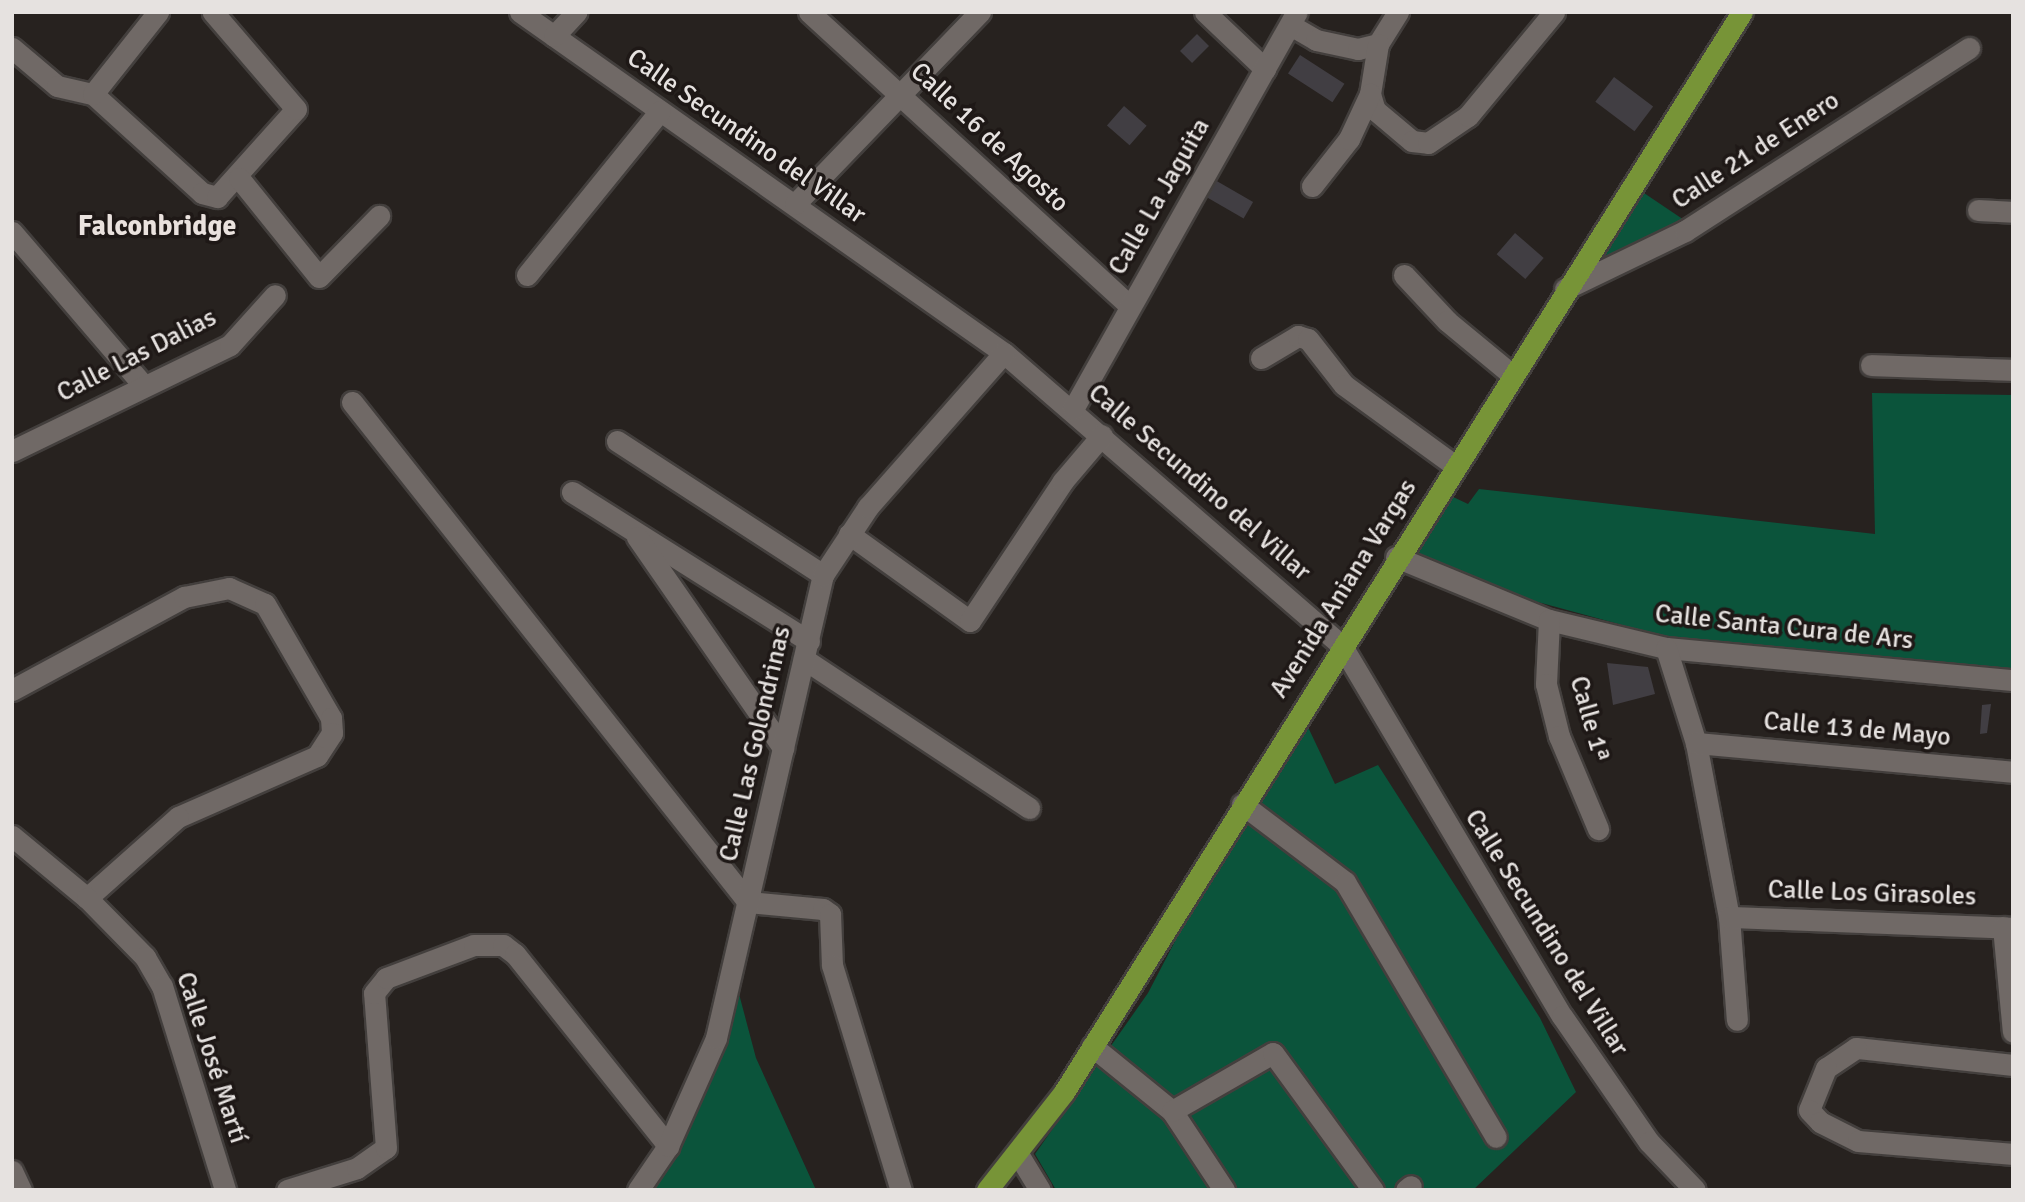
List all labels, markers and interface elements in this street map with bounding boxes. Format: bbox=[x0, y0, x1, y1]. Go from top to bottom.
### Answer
street label: Calle Secundino del Villar bbox=[621, 43, 871, 231]
street label: Calle 16 de Agosto bbox=[903, 57, 1075, 219]
street label: Calle 21 de Enero bbox=[1667, 85, 1845, 217]
street label: Calle La Jaguita bbox=[1103, 113, 1217, 281]
district label: Falconbridge bbox=[78, 209, 236, 243]
street label: Calle Las Dalias bbox=[52, 302, 222, 410]
street label: Calle Secundino del Villar bbox=[1081, 378, 1317, 588]
street label: Avenida Aniana Vargas bbox=[1264, 474, 1424, 704]
street label: Calle Santa Cura de Ars bbox=[1653, 599, 1915, 657]
street label: Calle Las Golondrinas bbox=[714, 623, 798, 865]
street label: Calle 1ª bbox=[1562, 673, 1616, 765]
street label: Calle 13 de Mayo bbox=[1762, 706, 1952, 754]
street label: Calle Secundino del Villar bbox=[1457, 804, 1635, 1062]
street label: Calle Los Girasoles bbox=[1767, 875, 1977, 913]
street label: Calle José Martí bbox=[169, 968, 253, 1148]

